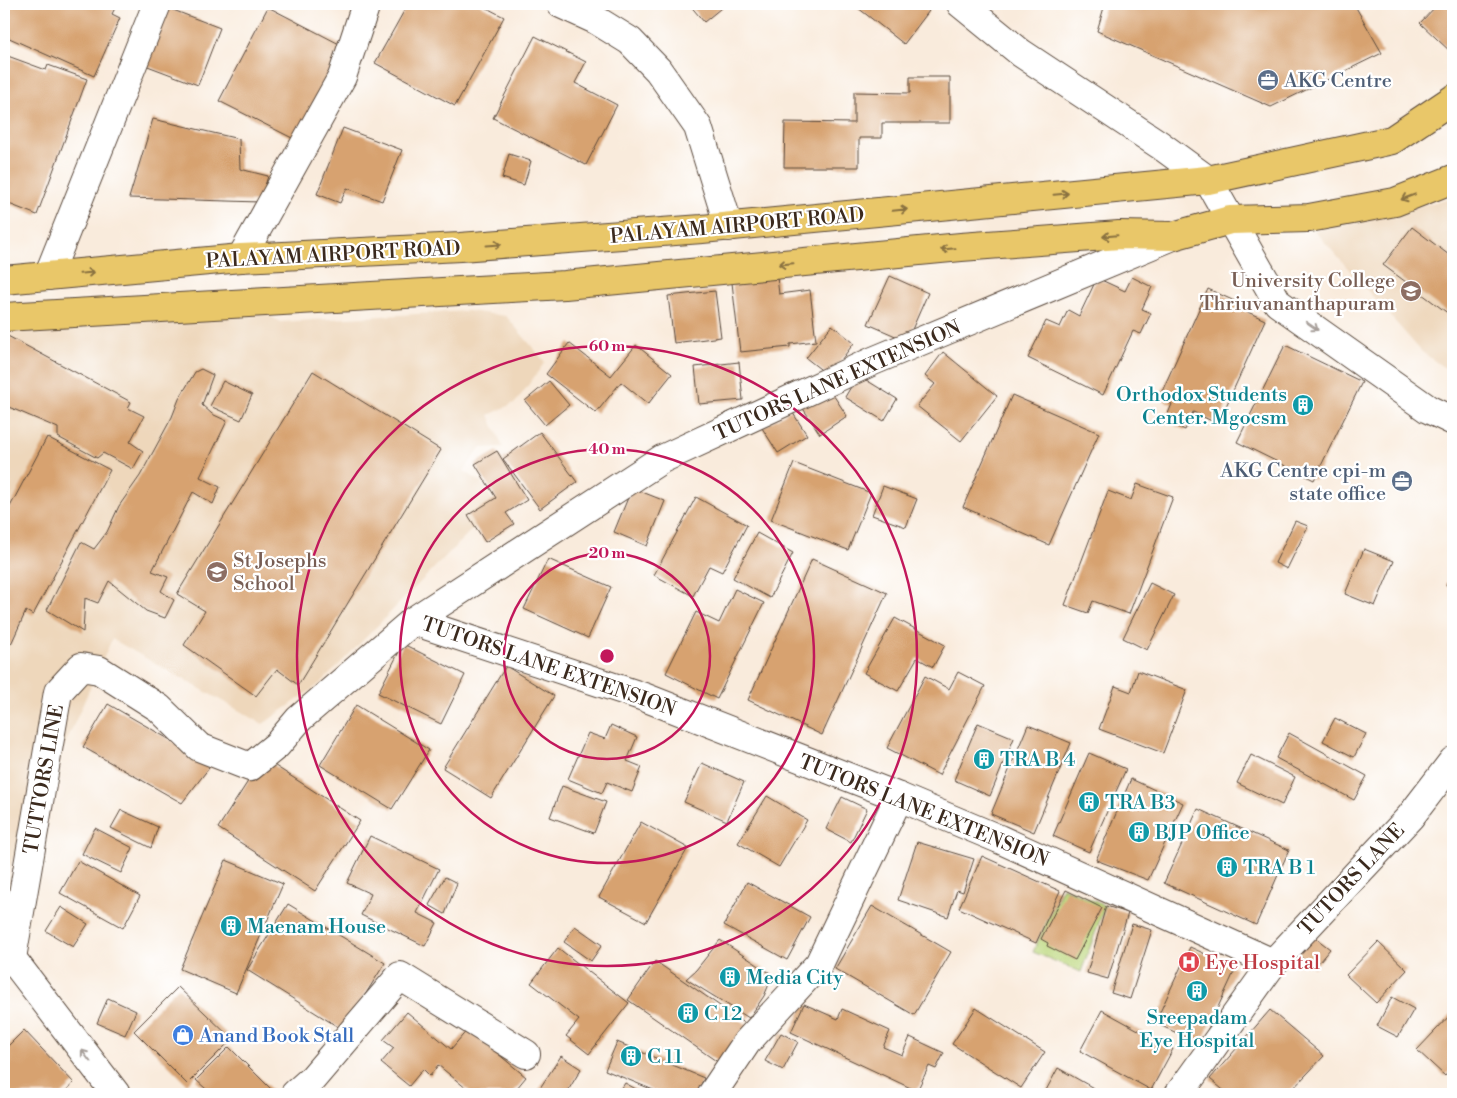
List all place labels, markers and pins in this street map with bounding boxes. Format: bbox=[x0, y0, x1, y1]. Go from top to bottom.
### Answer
office icon: AKG Centre bbox=[1256, 68, 1280, 92]
place label: AKG Centre bbox=[1283, 69, 1392, 94]
place label: University College Thriuvananthapuram bbox=[1200, 269, 1395, 317]
school or university icon: University College Thriuvananthapuram bbox=[1399, 279, 1423, 303]
place label: Orthodox Students Center. Mgocsm bbox=[1116, 383, 1287, 431]
building icon: Orthodox Students Center. Mgocsm bbox=[1291, 393, 1315, 417]
place label: AKG Centre cpi-m state office bbox=[1219, 459, 1386, 507]
office icon: AKG Centre cpi-m state office bbox=[1390, 469, 1414, 493]
place label: St Josephs School bbox=[233, 549, 327, 597]
school or university icon: St Josephs School bbox=[205, 560, 229, 584]
centre of rings bbox=[598, 647, 616, 665]
building icon: TRA B 4 bbox=[972, 747, 996, 771]
place label: TRA B 4 bbox=[1000, 748, 1076, 773]
building icon: TRA B3 bbox=[1077, 790, 1101, 814]
place label: TRA B3 bbox=[1105, 791, 1176, 816]
building icon: BJP Office bbox=[1127, 820, 1151, 844]
place label: BJP Office bbox=[1154, 821, 1250, 846]
building icon: TRA B 1 bbox=[1215, 855, 1239, 879]
place label: TRA B 1 bbox=[1243, 856, 1316, 881]
building icon: Maenam House bbox=[219, 914, 243, 938]
place label: Maenam House bbox=[247, 915, 386, 940]
hospital icon: Eye Hospital bbox=[1177, 950, 1201, 974]
place label: Eye Hospital bbox=[1205, 951, 1320, 976]
building icon: Media City bbox=[718, 965, 742, 989]
place label: Media City bbox=[746, 966, 843, 991]
building icon: Sreepadam Eye Hospital bbox=[1185, 979, 1209, 1003]
building icon: C 12 bbox=[676, 1001, 700, 1025]
place label: C 12 bbox=[704, 1002, 742, 1027]
place label: Sreepadam Eye Hospital bbox=[1140, 1006, 1254, 1054]
shop icon: Anand Book Stall bbox=[171, 1023, 195, 1047]
place label: Anand Book Stall bbox=[198, 1024, 354, 1049]
building icon: C 11 bbox=[619, 1044, 643, 1068]
place label: C 11 bbox=[647, 1045, 683, 1070]

